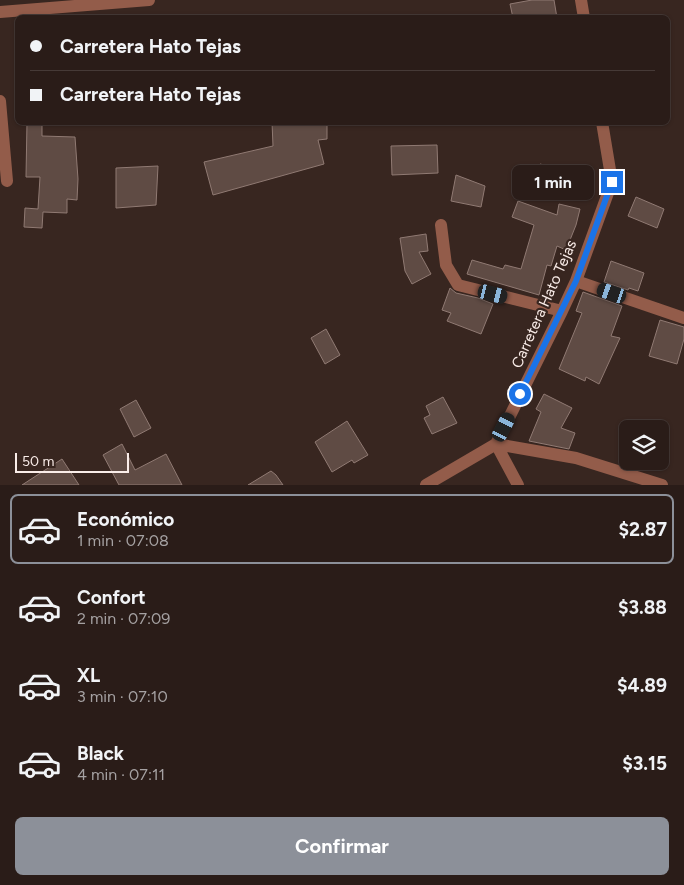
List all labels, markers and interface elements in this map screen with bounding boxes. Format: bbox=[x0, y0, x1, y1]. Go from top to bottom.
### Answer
text: Carretera Hato Tejas bbox=[60, 35, 241, 58]
text: Carretera Hato Tejas bbox=[60, 83, 241, 106]
callout: 1 min bbox=[512, 164, 594, 200]
route end bbox=[601, 171, 623, 193]
text: 1 min bbox=[534, 173, 572, 192]
street label: Carretera Hato Tejas bbox=[508, 237, 580, 371]
car bbox=[595, 281, 628, 305]
car bbox=[476, 283, 509, 305]
route start bbox=[509, 383, 531, 405]
car bbox=[490, 410, 517, 444]
map controls bbox=[619, 420, 669, 470]
button: layers bbox=[619, 420, 669, 470]
scale bar bbox=[15, 450, 129, 473]
text: 50 m bbox=[22, 453, 54, 470]
icon: car bbox=[17, 507, 62, 552]
text: Económico bbox=[77, 508, 174, 531]
text: $2.87 bbox=[619, 518, 667, 541]
text: 1 min · 07:08 bbox=[77, 531, 169, 550]
icon: car bbox=[17, 585, 62, 630]
text: Confort bbox=[77, 586, 146, 609]
text: $3.88 bbox=[618, 596, 667, 619]
text: 2 min · 07:09 bbox=[77, 609, 170, 628]
icon: car bbox=[17, 663, 62, 708]
text: XL bbox=[77, 664, 100, 687]
text: $4.89 bbox=[617, 674, 667, 697]
text: 3 min · 07:10 bbox=[77, 687, 168, 706]
icon: car bbox=[17, 741, 62, 786]
text: Black bbox=[77, 742, 124, 765]
text: $3.15 bbox=[622, 752, 667, 775]
text: 4 min · 07:11 bbox=[77, 765, 165, 784]
button: Confirmar bbox=[15, 817, 669, 875]

